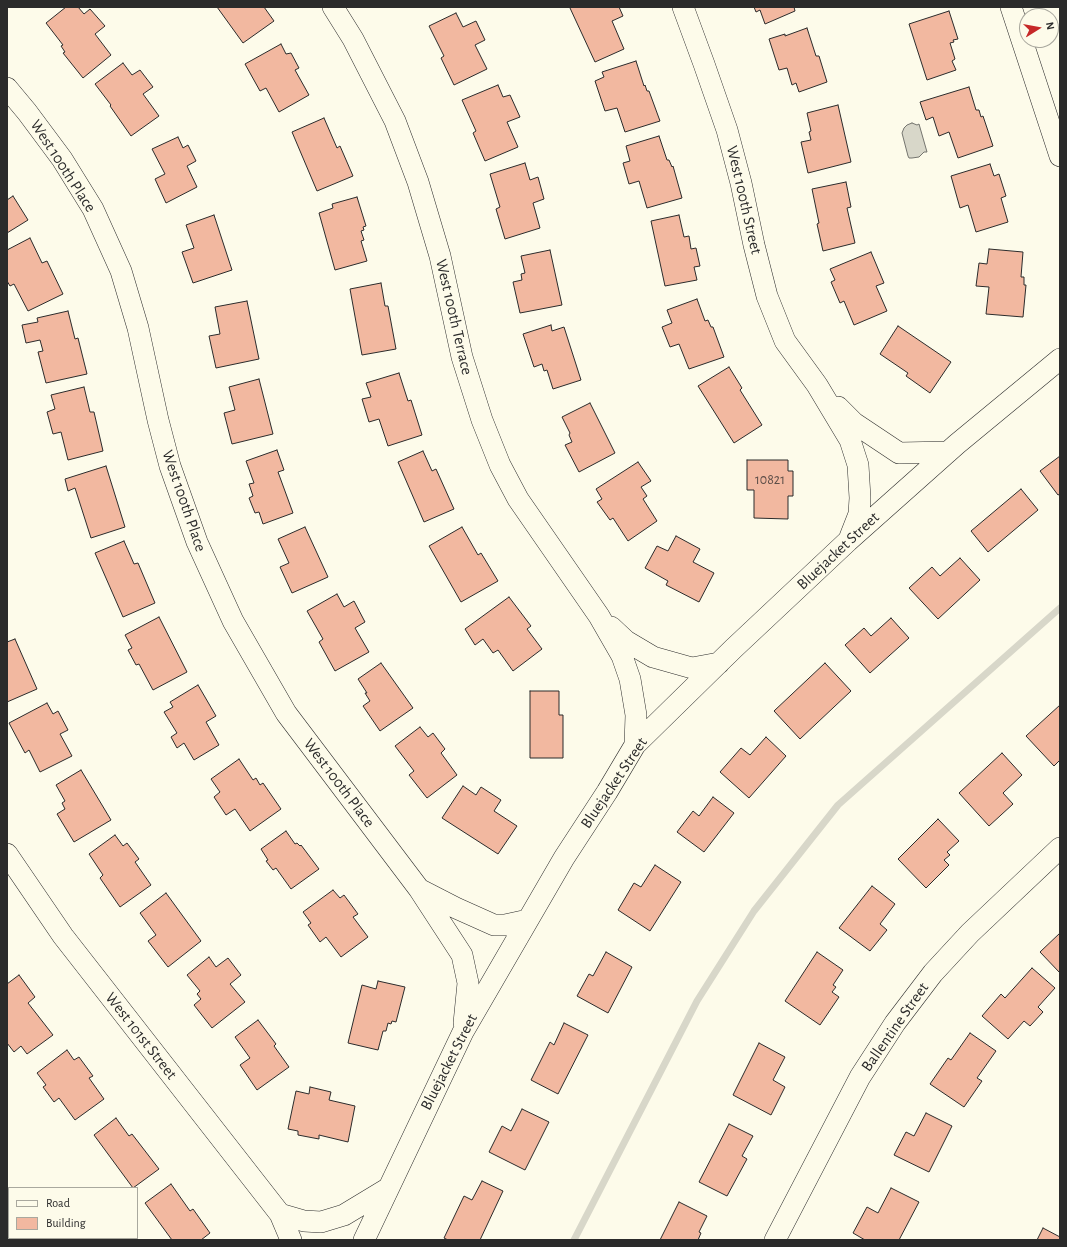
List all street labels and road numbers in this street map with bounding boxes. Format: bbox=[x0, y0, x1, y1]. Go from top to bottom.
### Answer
street label: West 100th Place bbox=[26, 116, 100, 216]
street label: West 100th Street bbox=[722, 144, 766, 256]
street label: West 100th Terrace bbox=[431, 257, 477, 377]
street label: West 100th Place bbox=[158, 448, 210, 554]
street label: Bluejacket Street bbox=[793, 508, 883, 594]
street label: Bluejacket Street bbox=[576, 734, 652, 832]
street label: West 100th Place bbox=[299, 735, 379, 831]
street label: Ballentine Street bbox=[857, 979, 933, 1075]
street label: West 101st Street bbox=[101, 989, 181, 1083]
street label: Bluejacket Street bbox=[416, 1011, 482, 1113]

